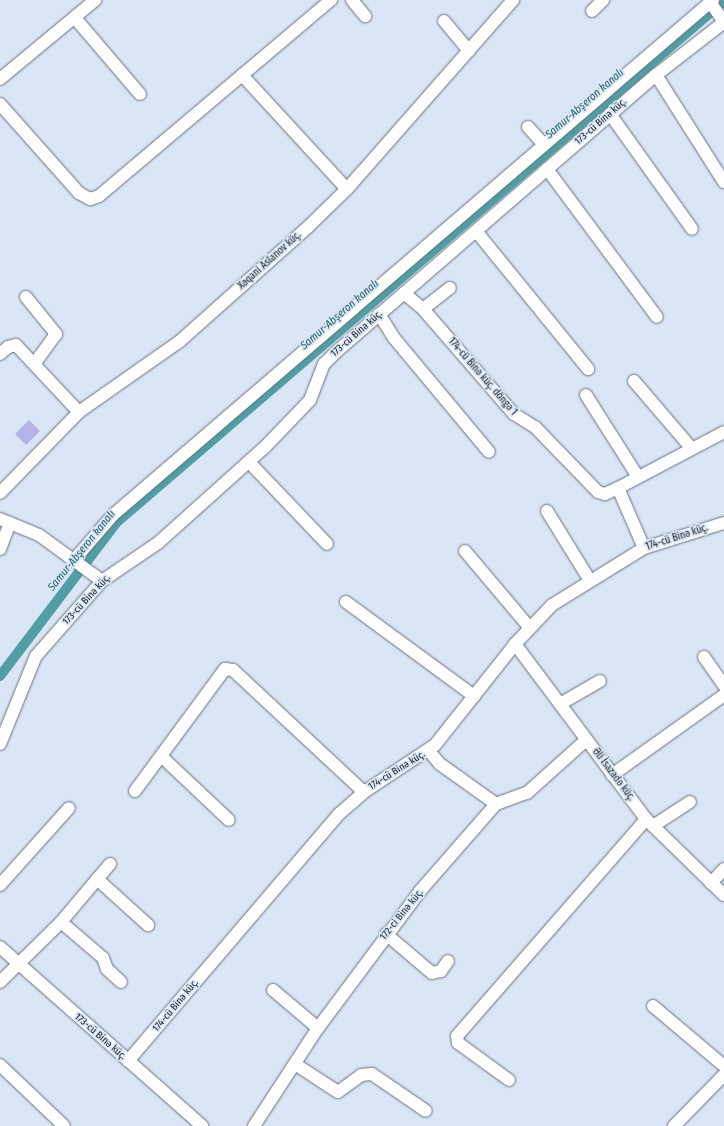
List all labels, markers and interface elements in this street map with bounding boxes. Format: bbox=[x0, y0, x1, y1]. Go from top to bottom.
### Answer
water label: Samur-Abşeron kanalı bbox=[543, 66, 627, 142]
street label: 173-cü Binə küç. bbox=[573, 96, 629, 148]
street label: Xəqani Aslanov küç. bbox=[236, 230, 304, 292]
water label: Samur-Abşeron kanalı bbox=[298, 277, 382, 353]
street label: 173-cü Binə küç. bbox=[329, 308, 385, 360]
street label: 174-cü Binə küç. döngə 1 bbox=[445, 336, 519, 418]
water label: Samur-Abşeron kanalı bbox=[46, 508, 118, 594]
street label: 174-cü Binə küç. bbox=[644, 522, 710, 554]
street label: 173-cü Binə küç. bbox=[61, 572, 113, 628]
street label: Əli İsazadə küç. bbox=[589, 746, 637, 804]
street label: 174-cü Binə küç. bbox=[366, 749, 428, 793]
street label: 172-ci Binə küç. bbox=[378, 887, 426, 943]
street label: 174-cü Binə küç. bbox=[151, 977, 201, 1035]
street label: 173-cü Binə küç. bbox=[72, 1011, 128, 1063]

